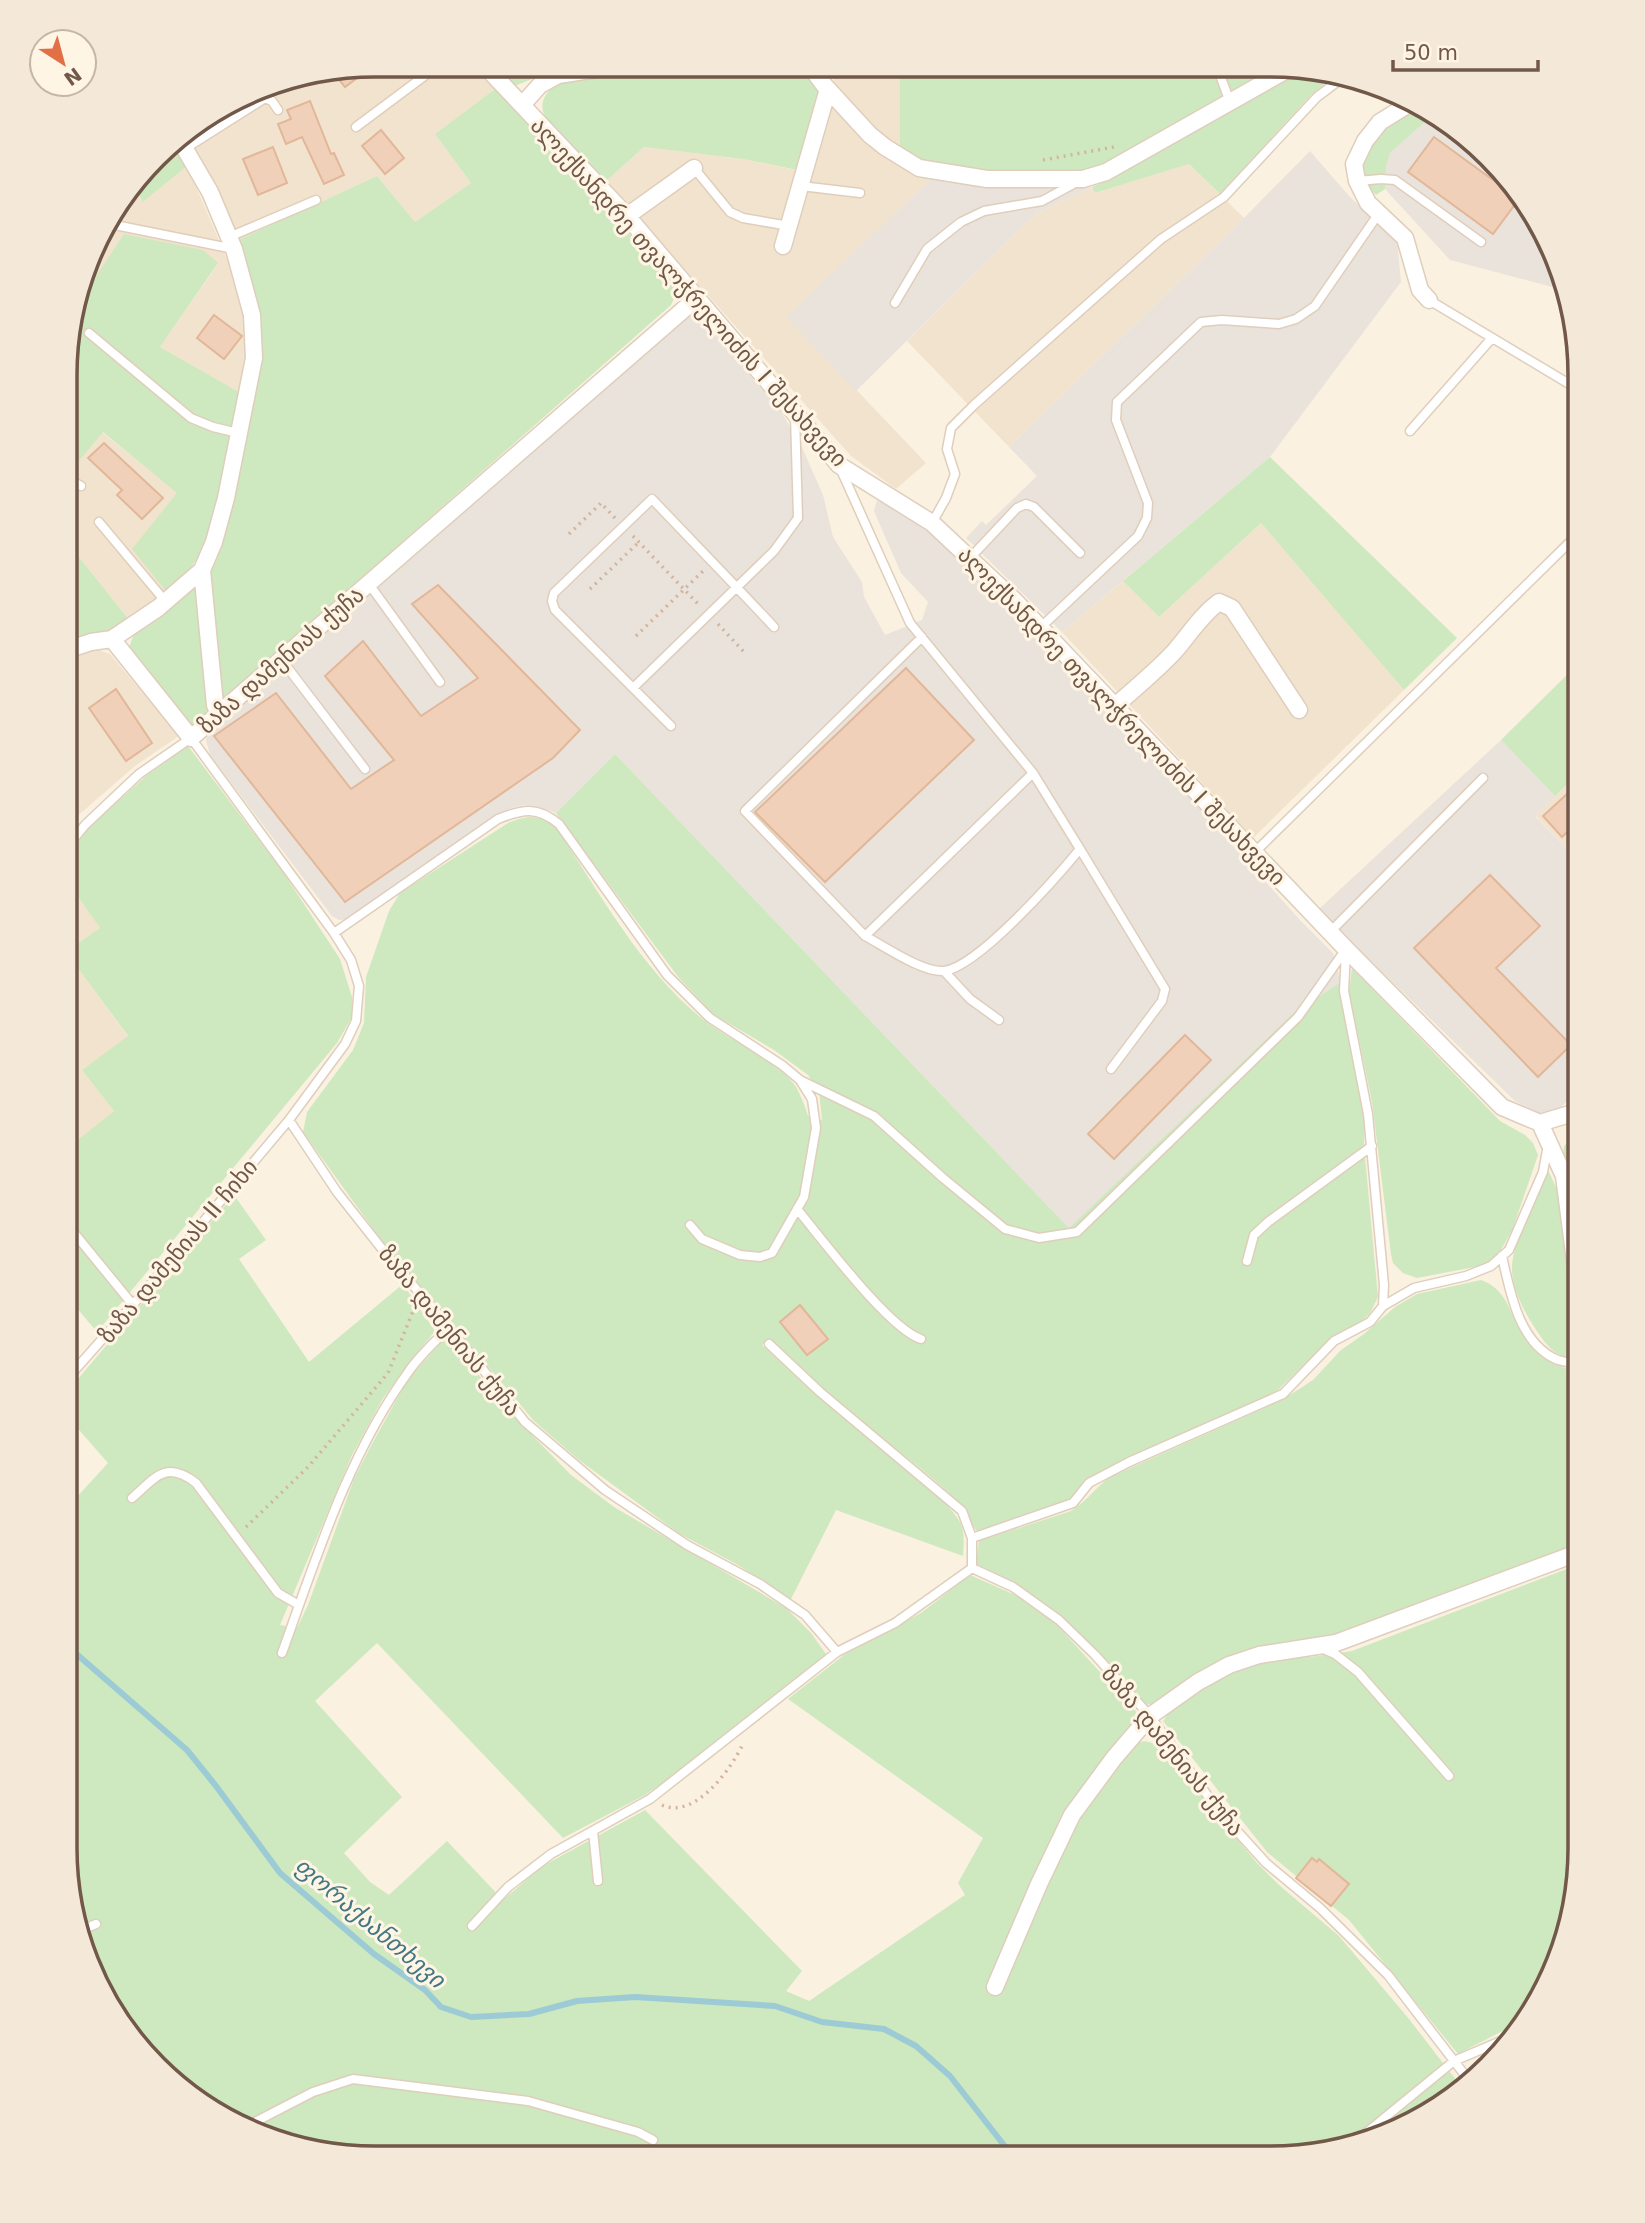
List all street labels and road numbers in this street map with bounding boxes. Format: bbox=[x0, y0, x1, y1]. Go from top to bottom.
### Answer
street label: ალექსანდრე თვალჭრელიძის I შესახვევი bbox=[525, 112, 853, 472]
street label: ალექსანდრე თვალჭრელიძის I შესახვევი bbox=[952, 542, 1291, 891]
street label: ზაზა დამენიას ქუჩა bbox=[193, 581, 370, 740]
street label: ზაზა დამენიას II ჩიხი bbox=[94, 1154, 263, 1349]
street label: ზაზა დამენიას ქუჩა bbox=[373, 1241, 526, 1422]
street label: ზაზა დამენიას ქუჩა bbox=[1096, 1661, 1249, 1842]

